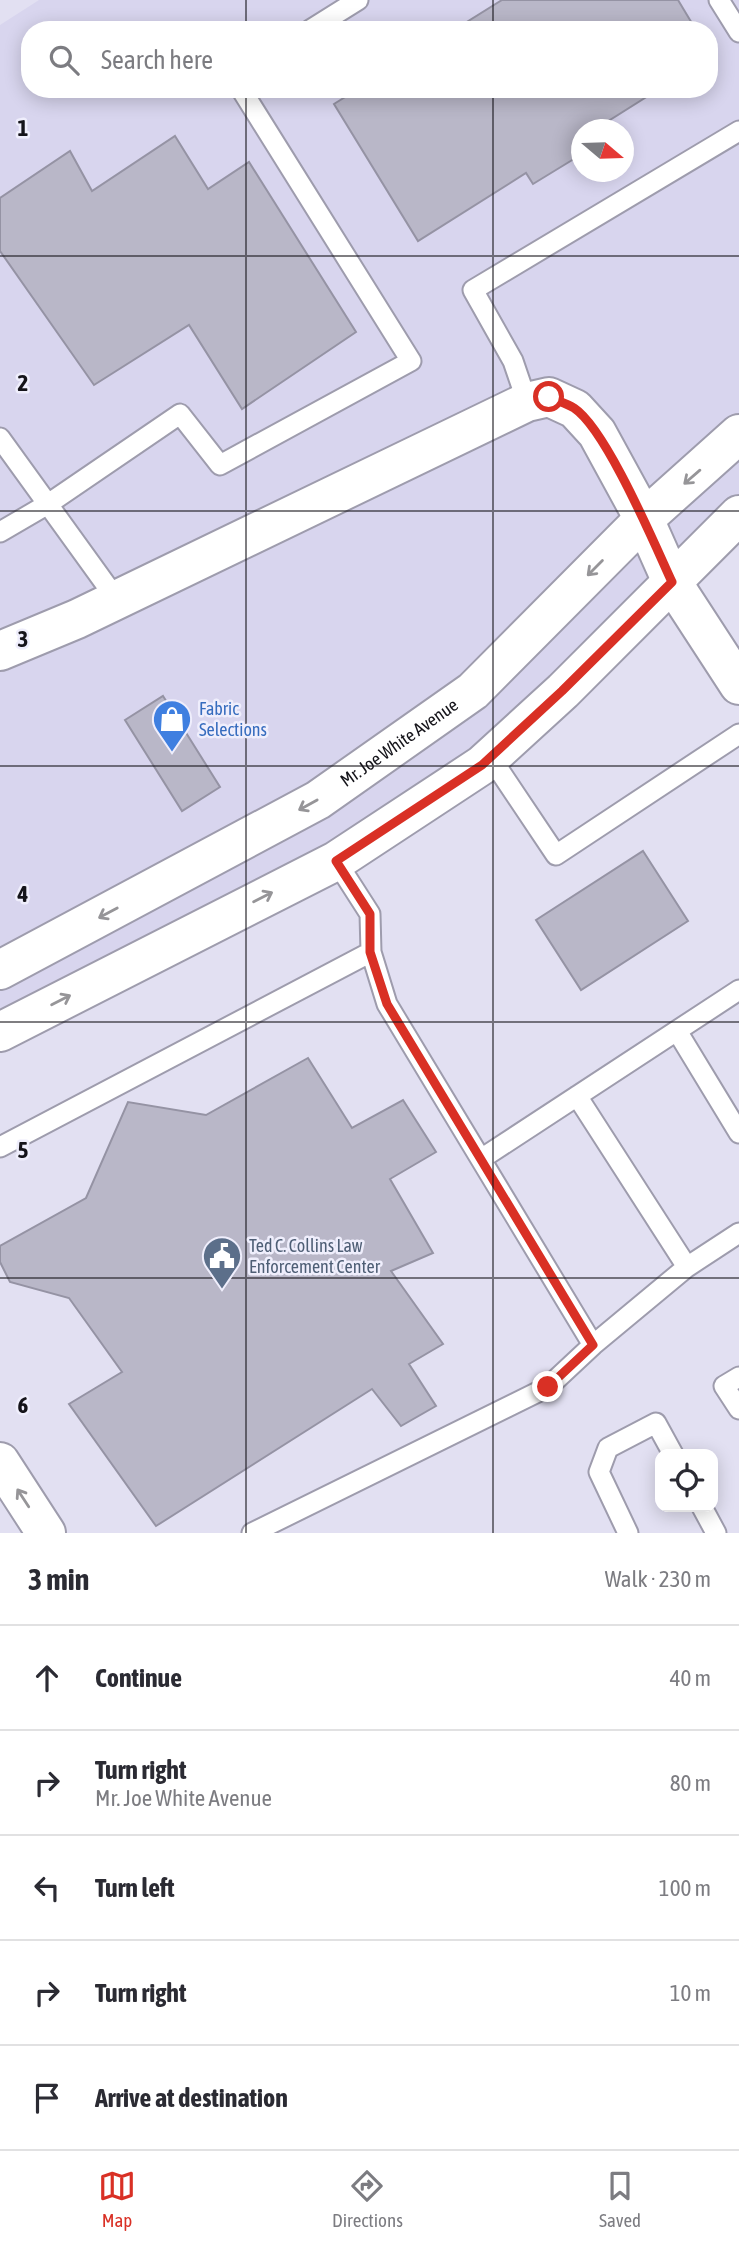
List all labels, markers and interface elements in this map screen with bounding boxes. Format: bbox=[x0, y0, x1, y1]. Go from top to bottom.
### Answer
search box bbox=[21, 21, 718, 98]
icon: search bbox=[45, 41, 83, 79]
text: Search here bbox=[101, 45, 213, 75]
text: 1 bbox=[18, 115, 29, 141]
north arrow bbox=[571, 119, 634, 182]
text: 2 bbox=[18, 370, 28, 396]
route start bbox=[533, 381, 564, 412]
one-way arrow bbox=[683, 469, 701, 485]
one-way arrow bbox=[587, 559, 604, 576]
text: 3 bbox=[18, 626, 28, 652]
street label: Mr. Joe White Avenue bbox=[336, 694, 462, 791]
shop icon: Fabric Selections bbox=[151, 698, 193, 753]
place label: Fabric Selections bbox=[199, 698, 267, 740]
one-way arrow bbox=[298, 799, 319, 812]
text: 4 bbox=[17, 881, 29, 907]
one-way arrow bbox=[252, 890, 273, 904]
one-way arrow bbox=[98, 906, 118, 920]
one-way arrow bbox=[50, 993, 70, 1007]
text: 5 bbox=[18, 1137, 29, 1163]
public building icon: Ted C. Collins Law Enforcement Center bbox=[201, 1235, 243, 1290]
place label: Ted C. Collins Law Enforcement Center bbox=[249, 1235, 381, 1277]
route end bbox=[532, 1371, 563, 1402]
text: 6 bbox=[18, 1392, 29, 1418]
map controls bbox=[655, 1449, 718, 1512]
button: locate bbox=[655, 1449, 718, 1512]
one-way arrow bbox=[16, 1488, 30, 1508]
text: 3 min bbox=[28, 1562, 89, 1596]
text: Walk · 230 m bbox=[605, 1566, 711, 1592]
icon: ahead bbox=[28, 1659, 66, 1697]
text: Continue bbox=[95, 1663, 182, 1693]
text: 40 m bbox=[670, 1665, 711, 1691]
text: Turn right bbox=[95, 1755, 186, 1785]
icon: right bbox=[28, 1764, 66, 1802]
text: 80 m bbox=[670, 1770, 711, 1796]
text: Mr. Joe White Avenue bbox=[95, 1785, 272, 1811]
icon: left bbox=[28, 1869, 66, 1907]
text: Turn left bbox=[95, 1873, 175, 1903]
text: 100 m bbox=[659, 1875, 711, 1901]
icon: right bbox=[28, 1974, 66, 2012]
text: Turn right bbox=[95, 1978, 186, 2008]
text: 10 m bbox=[670, 1980, 711, 2006]
icon: arrive bbox=[28, 2079, 66, 2117]
text: Arrive at destination bbox=[95, 2083, 288, 2113]
tab: Map bbox=[98, 2167, 136, 2231]
tab: Directions bbox=[332, 2167, 403, 2231]
tab: Saved bbox=[599, 2167, 641, 2231]

